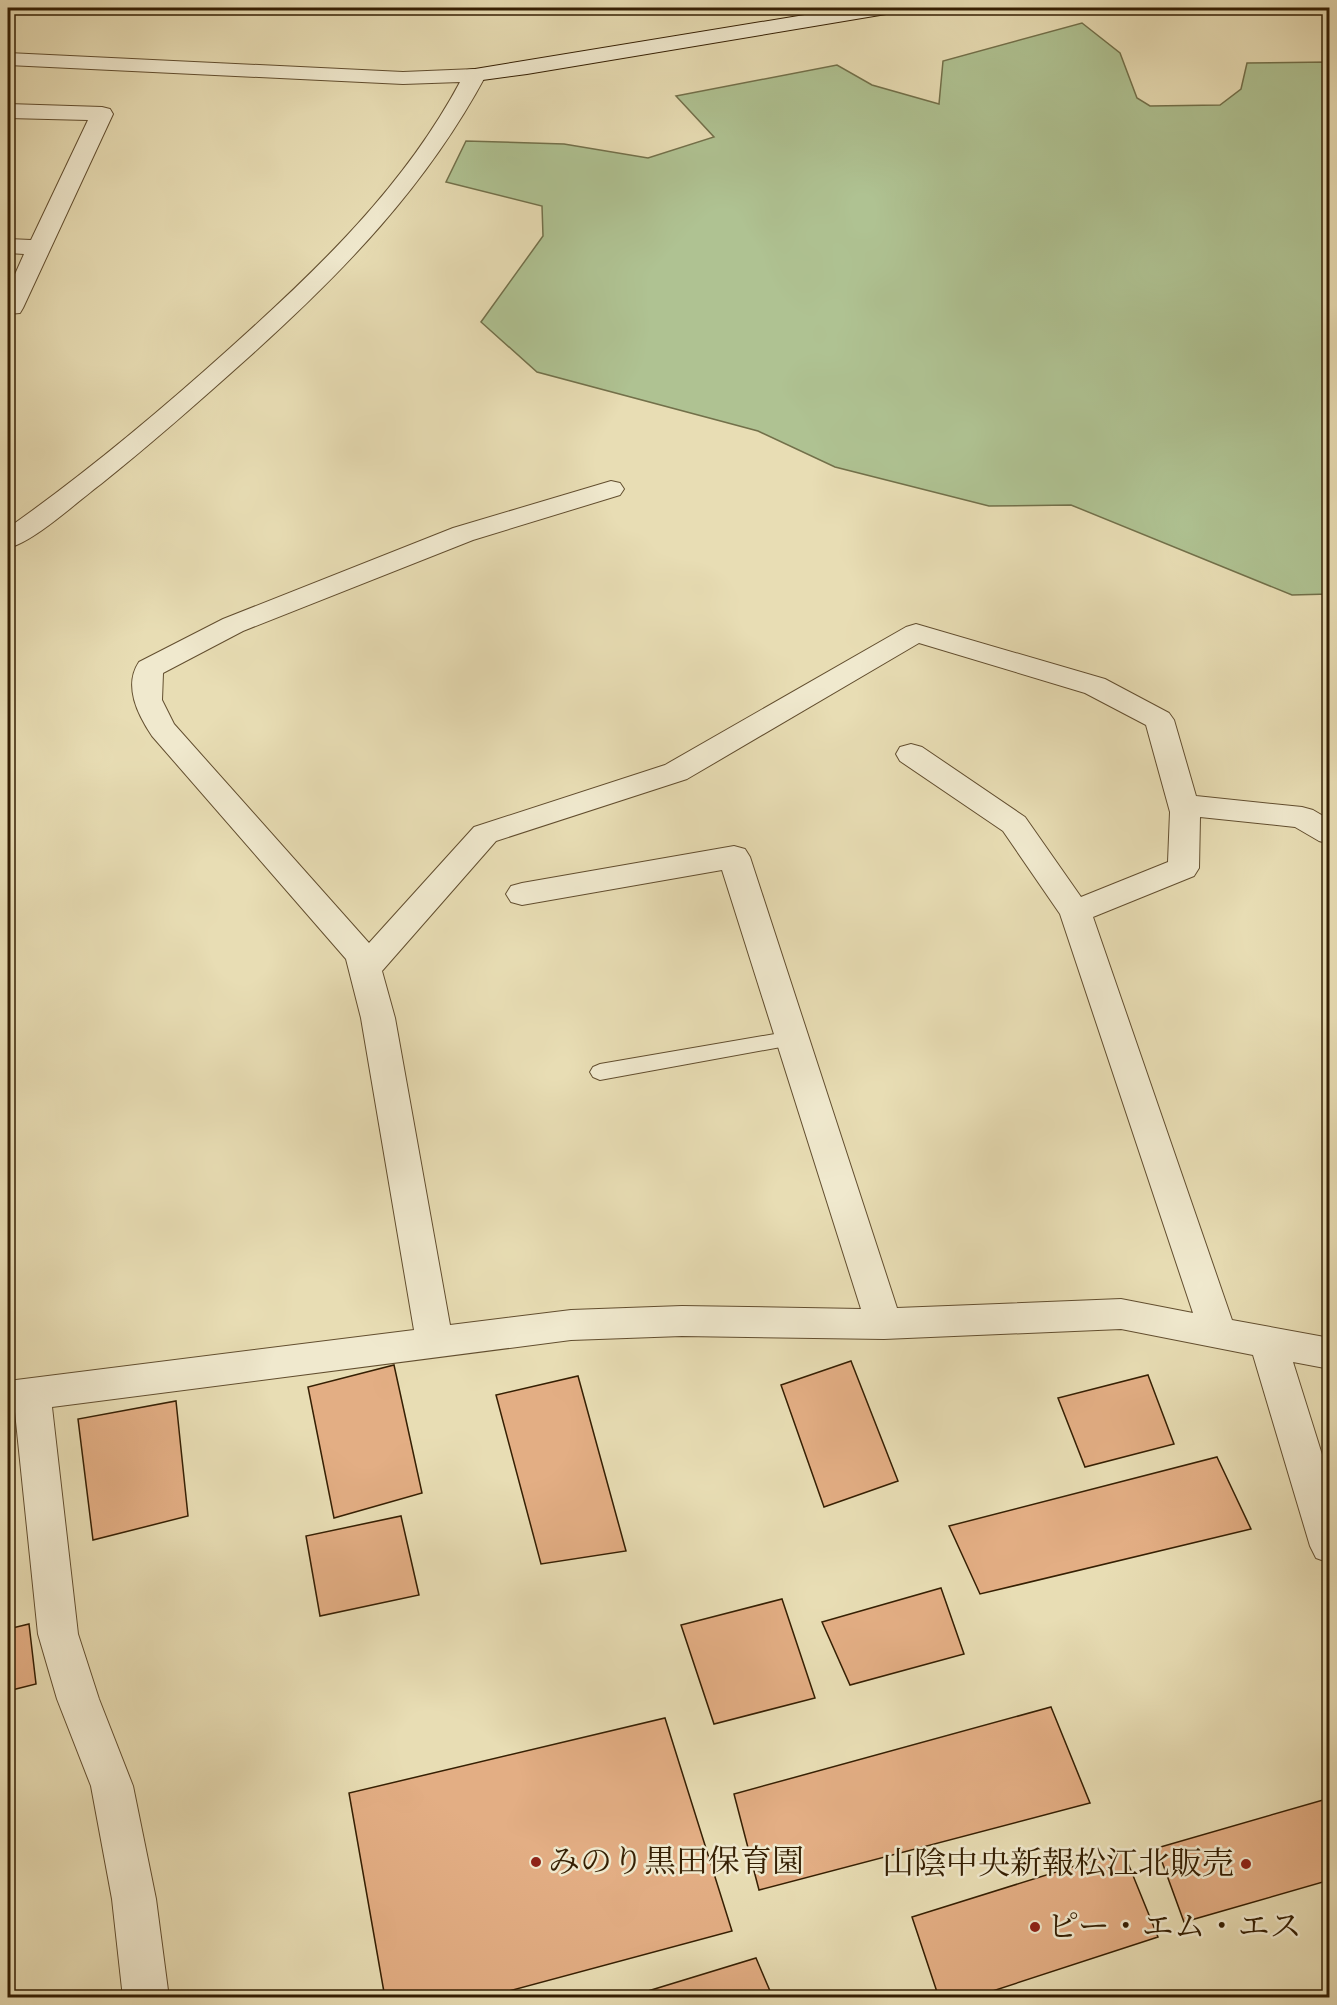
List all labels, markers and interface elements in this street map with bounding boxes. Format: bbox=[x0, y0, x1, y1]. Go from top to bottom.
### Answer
place label: みのり黒田保育園 bbox=[548, 1842, 804, 1882]
place label: 山陰中央新報松江北販売 bbox=[882, 1844, 1234, 1884]
marker: みのり黒田保育園 bbox=[529, 1855, 543, 1869]
marker: 山陰中央新報松江北販売 bbox=[1239, 1857, 1253, 1871]
place label: ピー・エム・エス bbox=[1047, 1907, 1302, 1947]
marker: ピー・エム・エス bbox=[1028, 1920, 1042, 1934]

